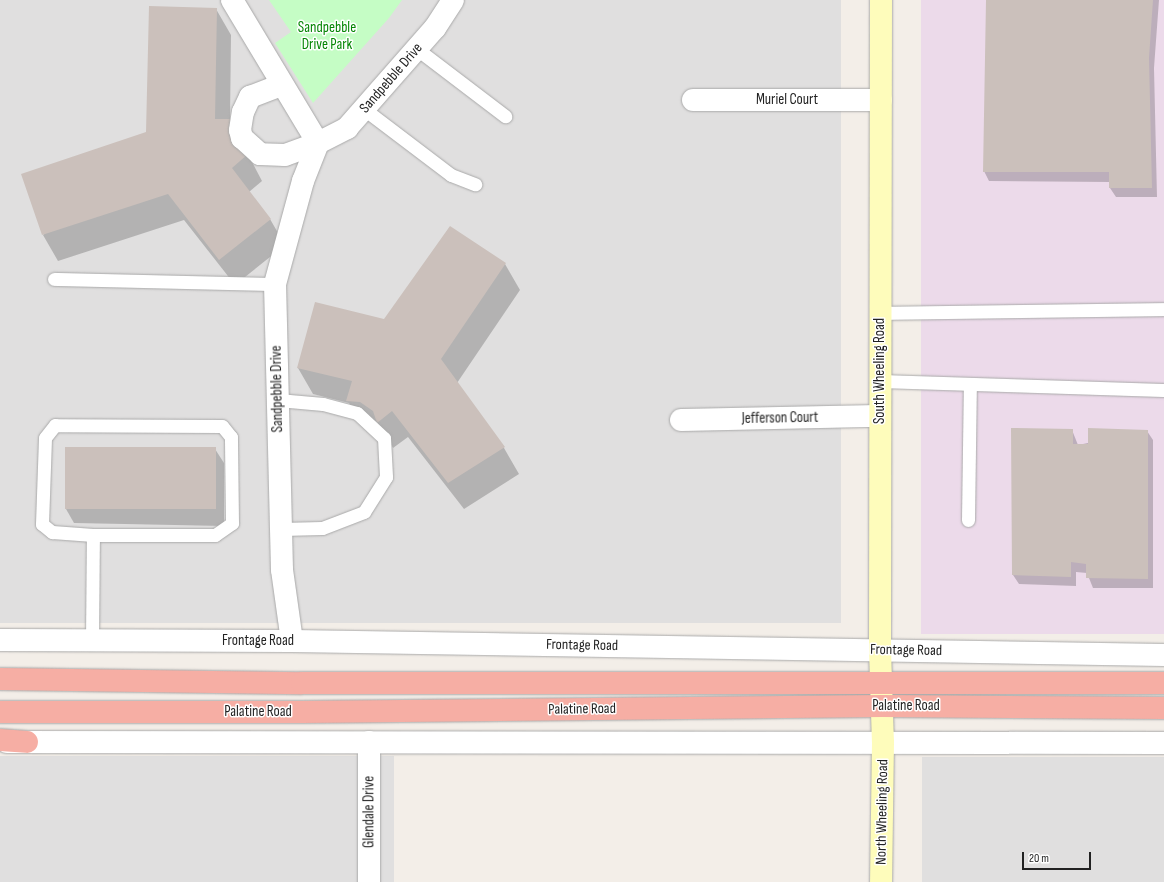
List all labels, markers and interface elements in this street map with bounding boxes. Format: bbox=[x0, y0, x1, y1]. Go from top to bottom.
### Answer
park label: Sandpebble Drive Park bbox=[298, 18, 356, 53]
street label: Sandpebble Drive bbox=[356, 39, 426, 117]
street label: Muriel Court bbox=[756, 91, 818, 109]
street label: South Wheeling Road bbox=[871, 318, 889, 424]
street label: Sandpebble Drive bbox=[267, 345, 287, 433]
street label: Jefferson Court bbox=[742, 408, 818, 428]
street label: Frontage Road bbox=[222, 632, 294, 650]
street label: Frontage Road bbox=[546, 635, 618, 655]
street label: Frontage Road bbox=[870, 640, 942, 660]
street label: Palatine Road bbox=[872, 697, 940, 715]
street label: Palatine Road bbox=[548, 699, 616, 719]
street label: Palatine Road bbox=[224, 703, 292, 721]
street label: North Wheeling Road bbox=[872, 759, 892, 865]
street label: Glendale Drive bbox=[360, 776, 378, 848]
scale bar bbox=[1024, 844, 1093, 870]
text: 20 m bbox=[1029, 851, 1049, 866]

